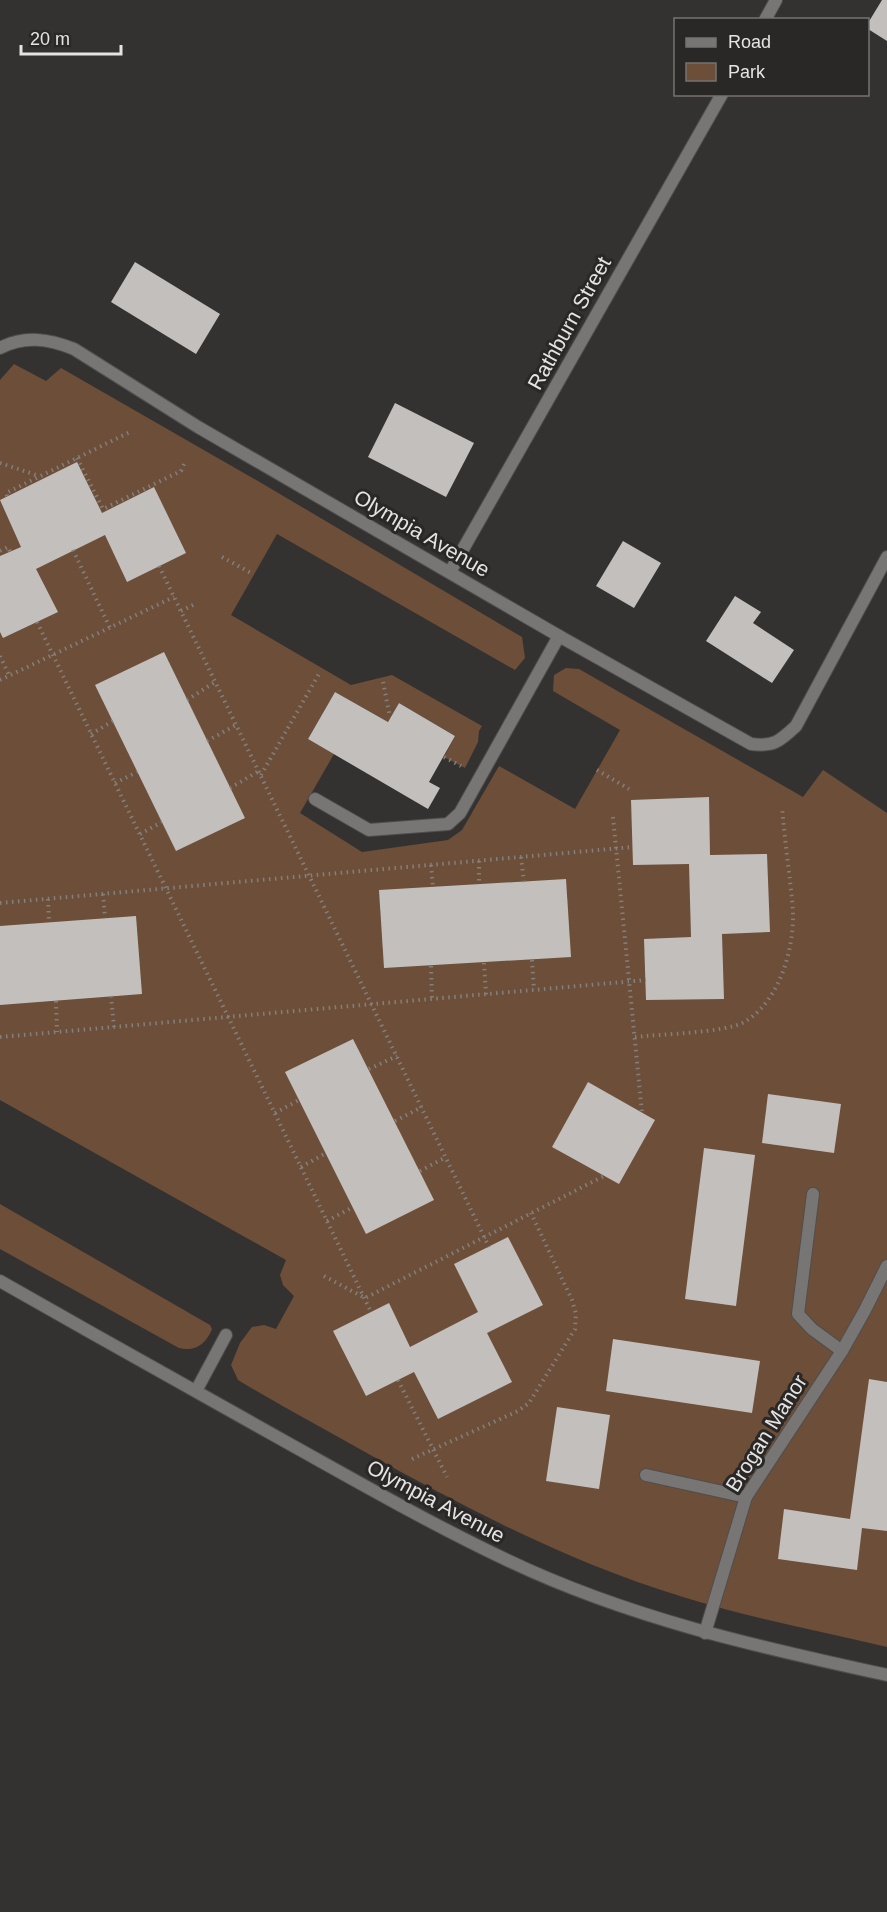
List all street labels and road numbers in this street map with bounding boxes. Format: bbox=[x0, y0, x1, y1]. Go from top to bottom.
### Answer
street label: Rathburn Street bbox=[523, 252, 615, 393]
street label: Olympia Avenue bbox=[350, 485, 494, 581]
street label: Brogan Manor bbox=[721, 1370, 811, 1496]
street label: Olympia Avenue bbox=[363, 1455, 509, 1547]

